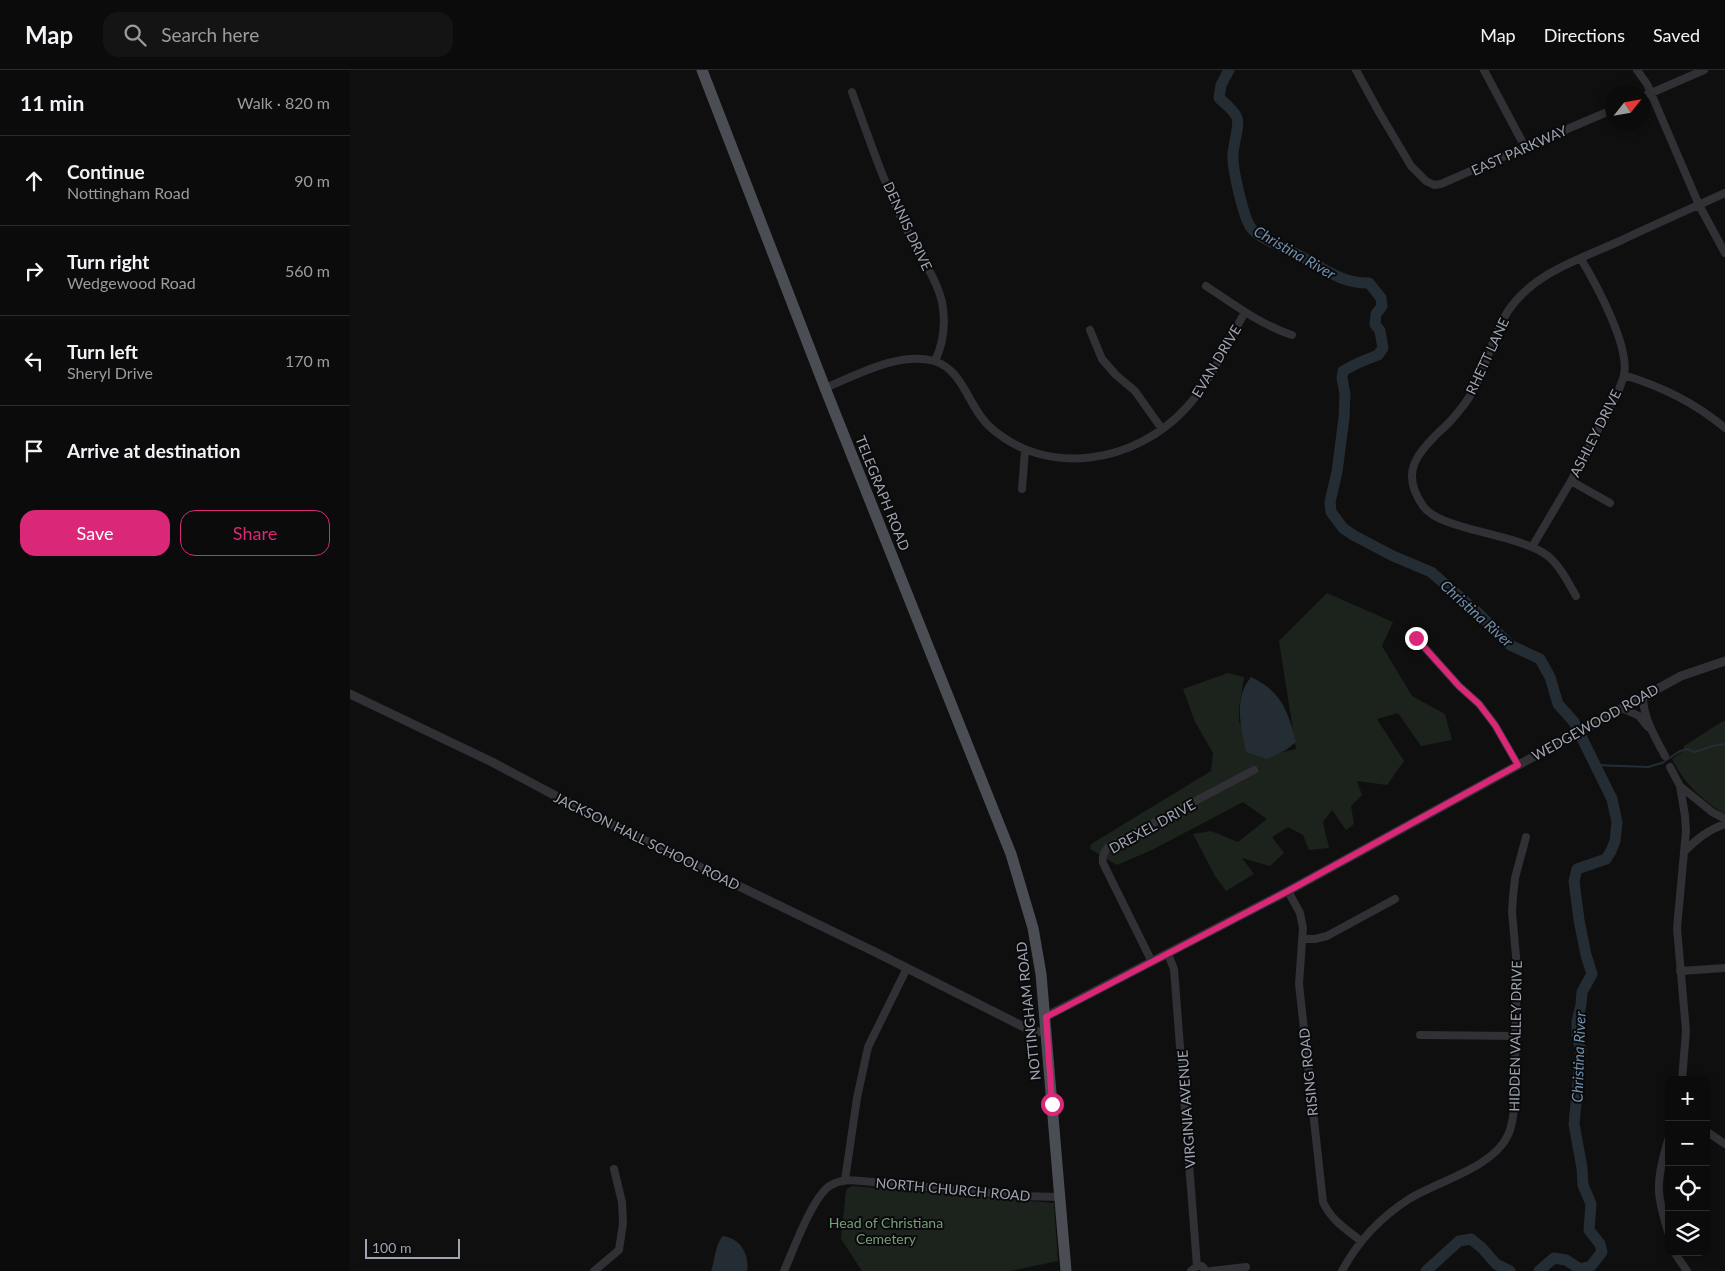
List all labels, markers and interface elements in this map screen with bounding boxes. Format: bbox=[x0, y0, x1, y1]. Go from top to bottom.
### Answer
search box bbox=[103, 12, 453, 57]
text: Map bbox=[25, 20, 73, 49]
icon: search bbox=[121, 21, 149, 49]
text: Search here bbox=[161, 23, 259, 46]
text: Map bbox=[1480, 24, 1516, 46]
text: Directions bbox=[1544, 24, 1625, 46]
text: Saved bbox=[1653, 24, 1700, 46]
north arrow bbox=[1605, 85, 1650, 130]
text: 11 min bbox=[20, 90, 84, 115]
text: Walk · 820 m bbox=[237, 93, 330, 112]
street label: EAST PARKWAY bbox=[1469, 121, 1570, 179]
text: Continue bbox=[67, 160, 145, 183]
icon: ahead bbox=[20, 167, 48, 195]
text: 90 m bbox=[294, 171, 330, 190]
street label: DENNIS DRIVE bbox=[880, 179, 936, 273]
text: Nottingham Road bbox=[67, 183, 190, 202]
water label: Christina River bbox=[1251, 221, 1340, 283]
text: Turn right bbox=[67, 250, 149, 273]
icon: right bbox=[20, 257, 48, 285]
text: 560 m bbox=[285, 261, 330, 280]
text: Wedgewood Road bbox=[67, 273, 196, 292]
street label: RHETT LANE bbox=[1462, 315, 1512, 397]
street label: EVAN DRIVE bbox=[1188, 322, 1244, 400]
text: Turn left bbox=[67, 340, 138, 363]
icon: left bbox=[20, 347, 48, 375]
text: 170 m bbox=[285, 351, 330, 370]
text: Sheryl Drive bbox=[67, 363, 153, 382]
street label: ASHLEY DRIVE bbox=[1566, 386, 1624, 480]
street label: TELEGRAPH ROAD bbox=[852, 433, 914, 553]
icon: arrive bbox=[20, 437, 48, 465]
text: Arrive at destination bbox=[67, 439, 240, 462]
button: Save bbox=[20, 510, 170, 556]
button: Share bbox=[180, 510, 330, 556]
water label: Christina River bbox=[1437, 576, 1517, 651]
route end bbox=[1405, 627, 1428, 650]
street label: WEDGEWOOD ROAD bbox=[1529, 680, 1661, 764]
street label: JACKSON HALL SCHOOL ROAD bbox=[551, 789, 743, 893]
street label: DREXEL DRIVE bbox=[1106, 795, 1198, 857]
street label: NOTTINGHAM ROAD bbox=[1012, 941, 1044, 1081]
street label: HIDDEN VALLEY DRIVE bbox=[1505, 960, 1525, 1112]
water label: Christina River bbox=[1567, 1010, 1589, 1103]
street label: RISING ROAD bbox=[1295, 1027, 1321, 1117]
street label: VIRGINIA AVENUE bbox=[1173, 1049, 1199, 1169]
map controls bbox=[1665, 1076, 1710, 1256]
button: + bbox=[1665, 1076, 1710, 1121]
route start bbox=[1041, 1093, 1064, 1116]
button: − bbox=[1665, 1121, 1710, 1166]
button: locate bbox=[1665, 1166, 1710, 1211]
street label: NORTH CHURCH ROAD bbox=[875, 1174, 1031, 1204]
button: layers bbox=[1665, 1211, 1710, 1256]
park label: Head of Christiana Cemetery bbox=[829, 1214, 943, 1247]
scale bar bbox=[365, 1236, 460, 1259]
text: 100 m bbox=[372, 1239, 411, 1256]

